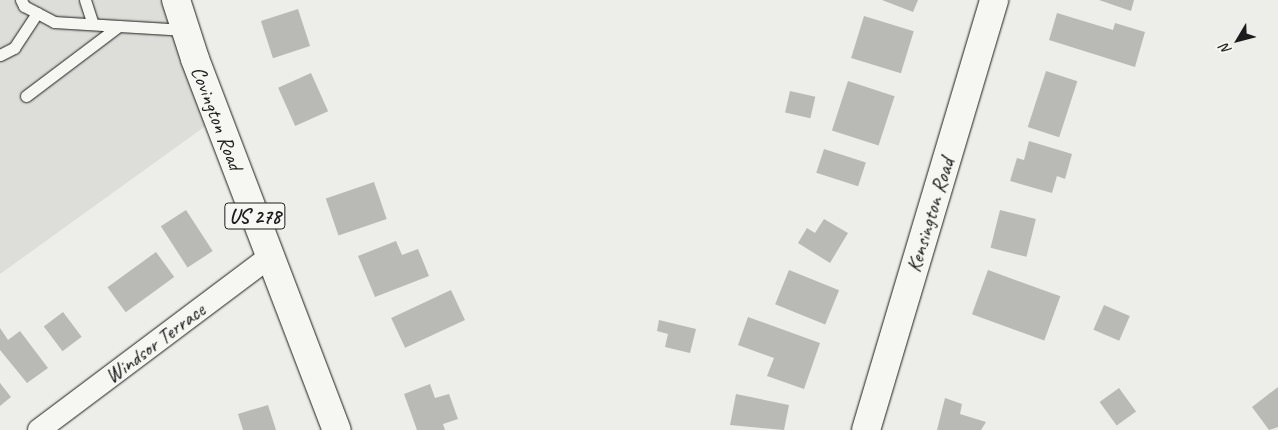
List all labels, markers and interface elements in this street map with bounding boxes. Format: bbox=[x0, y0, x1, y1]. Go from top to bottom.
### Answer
north arrow bbox=[1213, 15, 1263, 65]
text: N bbox=[1216, 41, 1235, 58]
street label: Covington Road bbox=[186, 62, 248, 174]
street label: Kensington Road bbox=[901, 155, 959, 275]
road number: US 278 bbox=[224, 198, 286, 234]
street label: Windsor Terrace bbox=[101, 298, 209, 388]

